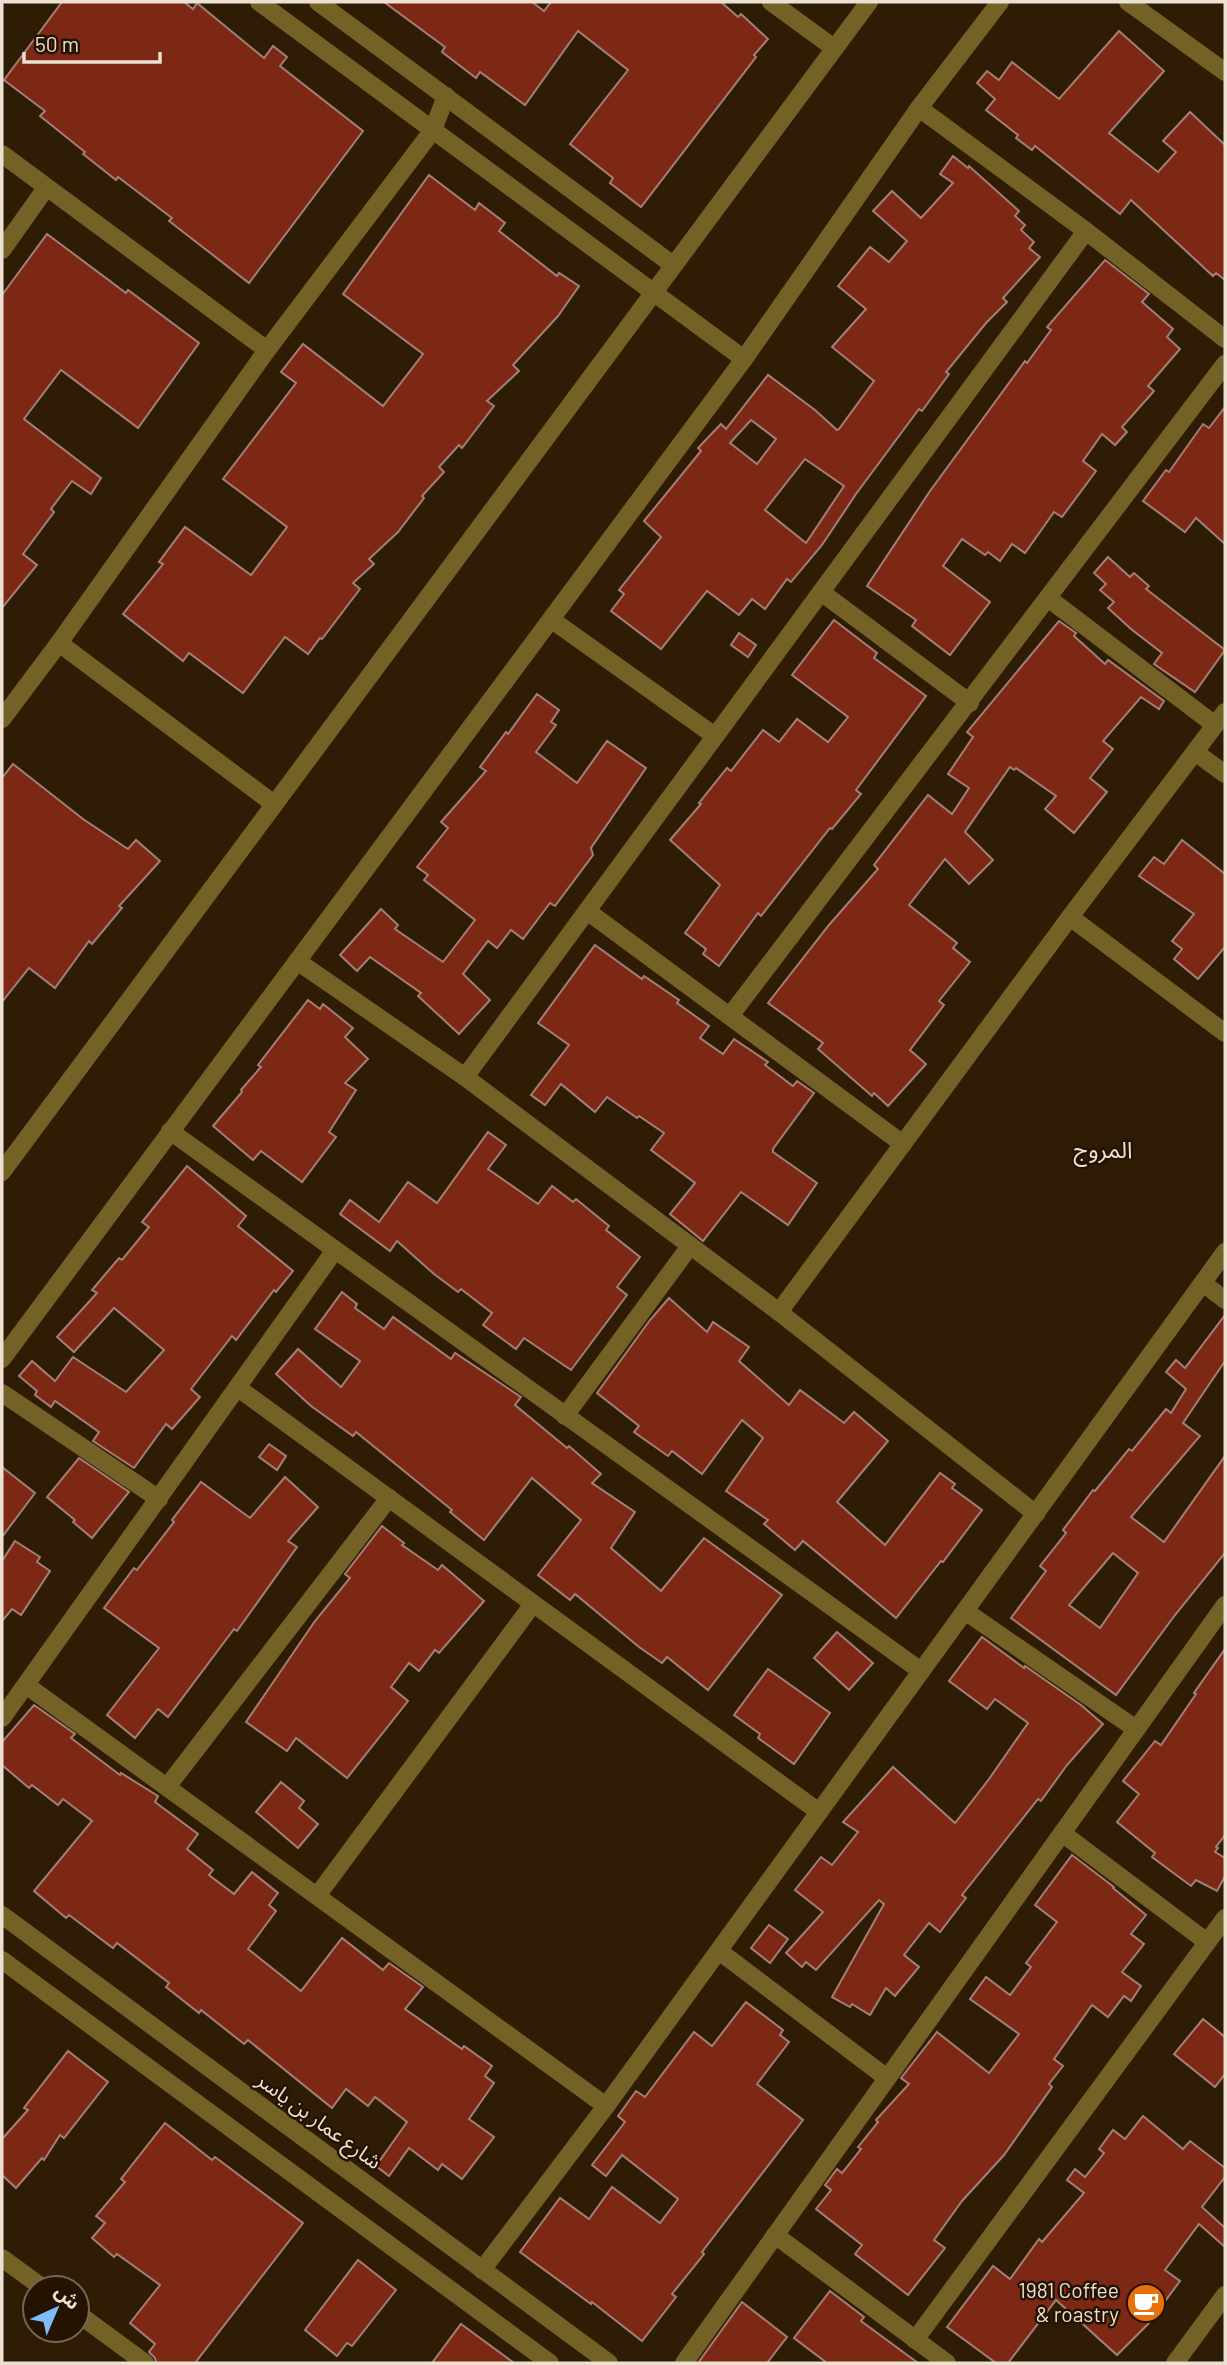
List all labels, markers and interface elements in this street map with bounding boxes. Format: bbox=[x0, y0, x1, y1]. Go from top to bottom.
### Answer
scale bar bbox=[24, 21, 161, 65]
text: 50 m bbox=[35, 31, 79, 56]
district label: المروج bbox=[1074, 1135, 1132, 1167]
street label: شارع عمار بن ياسر bbox=[249, 2066, 387, 2177]
north arrow bbox=[21, 2274, 91, 2344]
place label: 1981 Coffee & roastry bbox=[1018, 2277, 1119, 2326]
text: ش bbox=[51, 2279, 86, 2314]
cafe icon: 1981 Coffee & roastry bbox=[1125, 2282, 1167, 2324]

